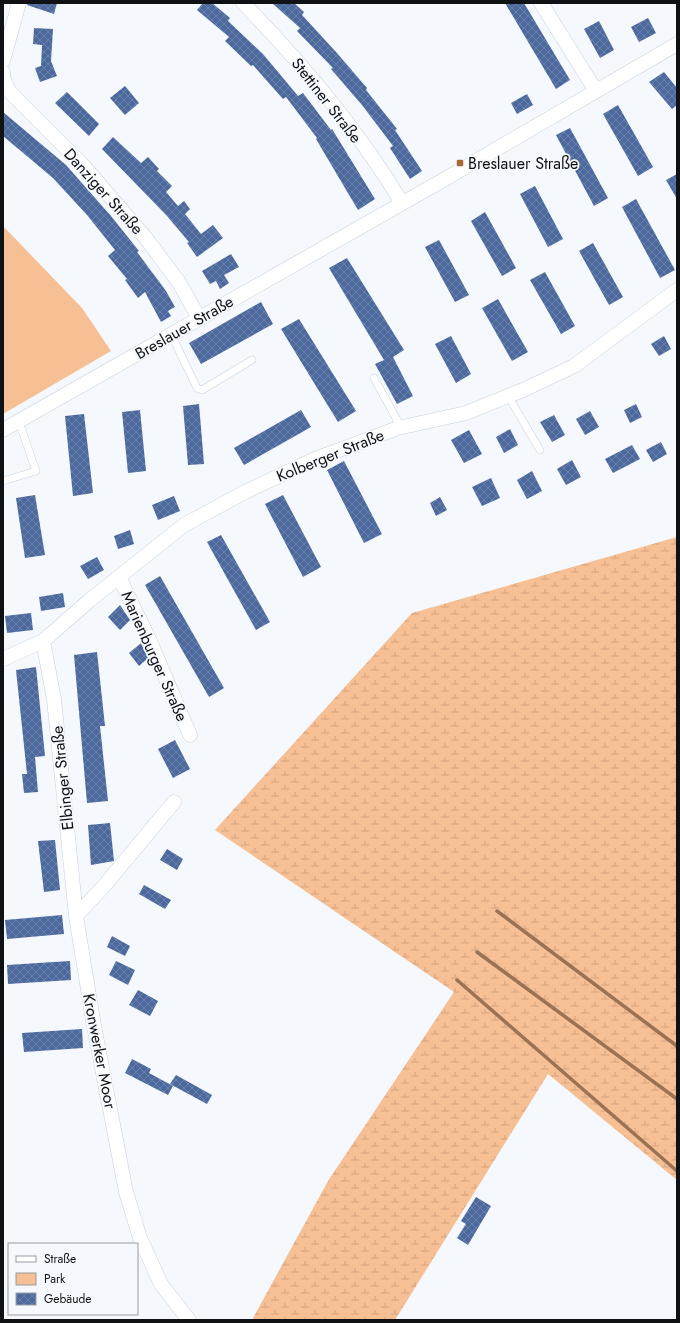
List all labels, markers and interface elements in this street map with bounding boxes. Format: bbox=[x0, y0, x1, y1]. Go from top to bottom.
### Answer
street label: Stettiner Straße bbox=[286, 53, 367, 148]
street label: Danziger Straße bbox=[59, 143, 149, 240]
place label: Breslauer Straße bbox=[468, 152, 578, 175]
marker: Breslauer Straße bbox=[455, 158, 465, 168]
street label: Breslauer Straße bbox=[131, 290, 238, 365]
street label: Kolberger Straße bbox=[273, 423, 387, 488]
street label: Marienburger Straße bbox=[115, 587, 194, 725]
street label: Elbinger Straße bbox=[46, 725, 79, 831]
street label: Kronwerker Moor bbox=[77, 991, 122, 1111]
legend bbox=[8, 1243, 138, 1315]
text: Straße bbox=[44, 1250, 76, 1268]
text: Park bbox=[44, 1270, 66, 1288]
text: Gebäude bbox=[44, 1290, 91, 1308]

